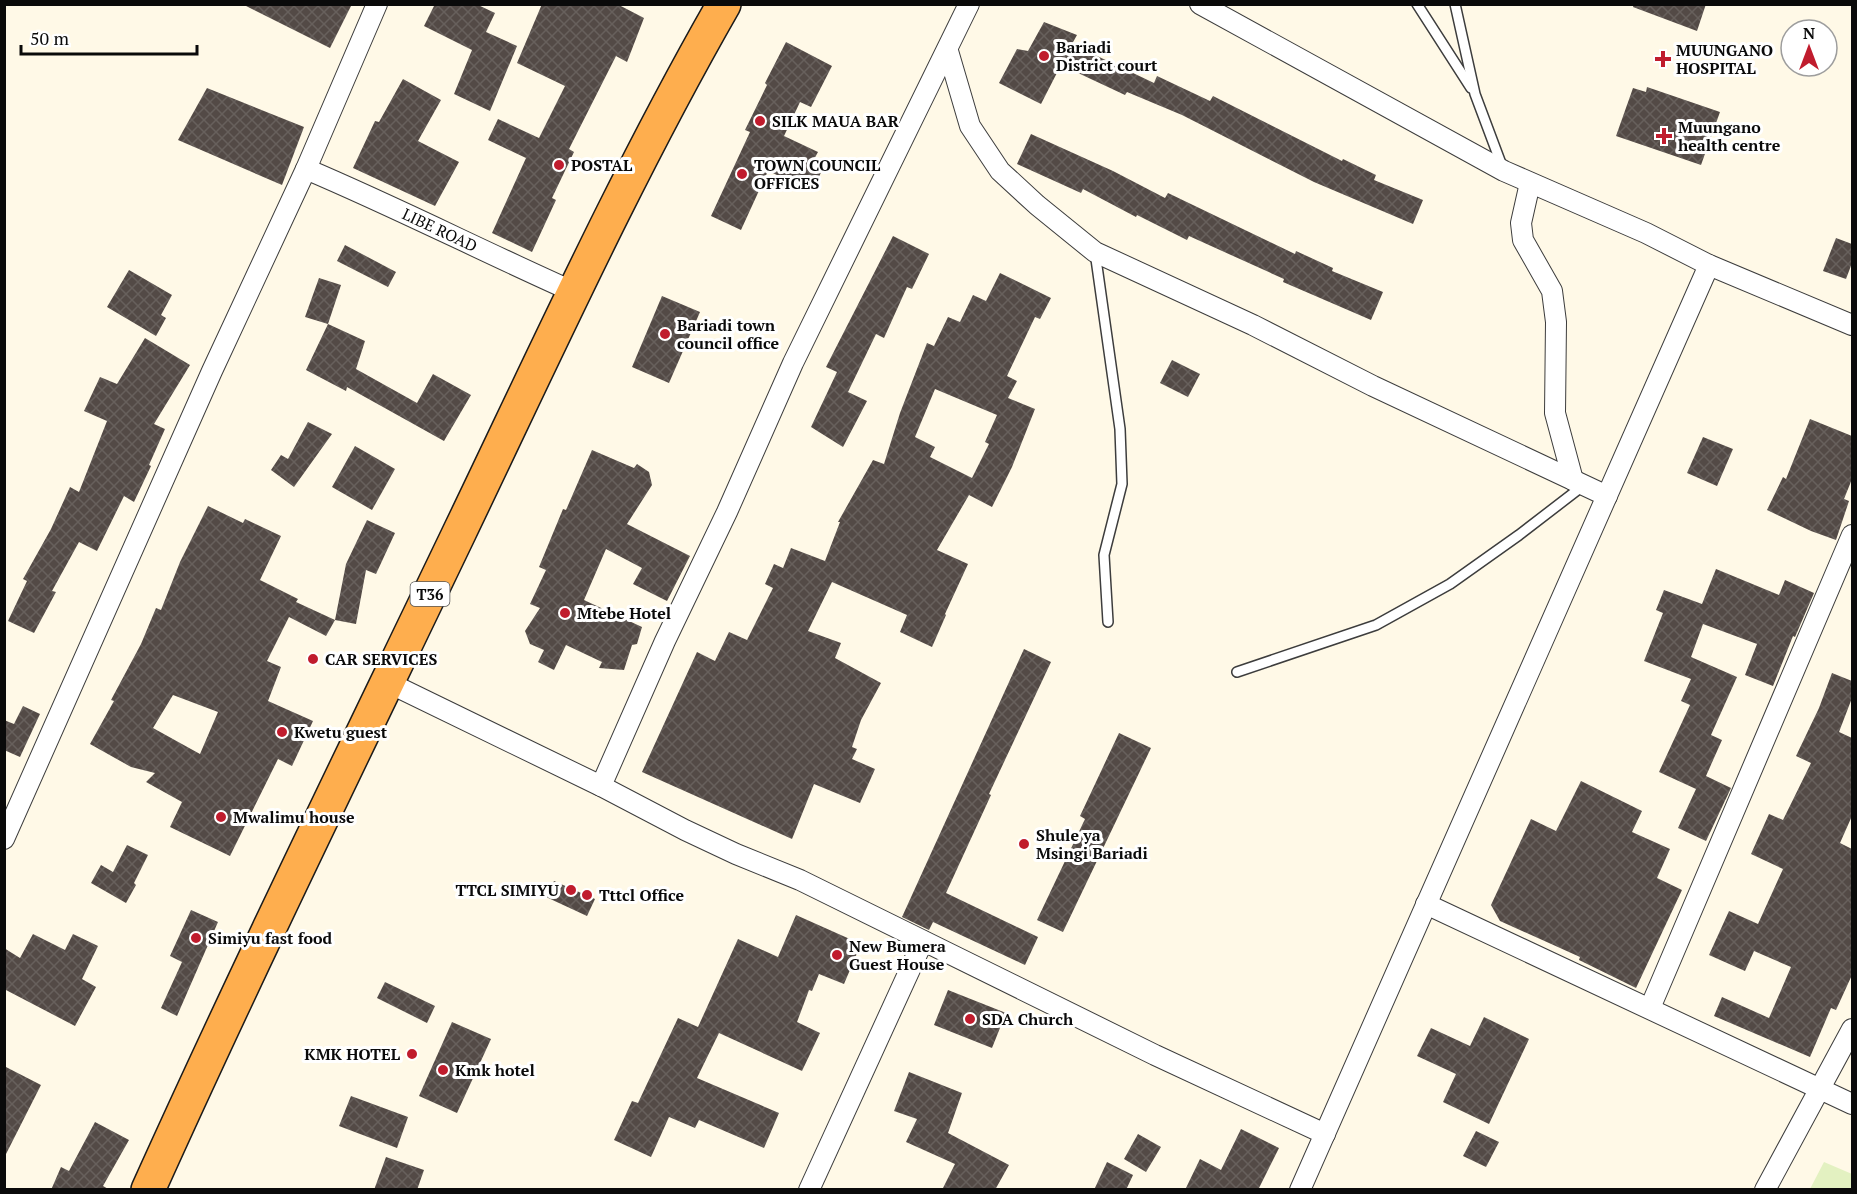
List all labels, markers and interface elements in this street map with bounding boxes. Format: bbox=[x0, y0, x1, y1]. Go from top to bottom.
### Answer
scale bar bbox=[21, 18, 196, 56]
north arrow bbox=[1779, 18, 1839, 78]
text: N bbox=[1803, 22, 1815, 44]
text: 50 m bbox=[30, 26, 70, 50]
place label: Bariadi District court bbox=[1056, 36, 1158, 76]
place label: MUUNGANO HOSPITAL bbox=[1676, 39, 1773, 79]
marker: Bariadi District court bbox=[1037, 49, 1051, 63]
marker: MUUNGANO HOSPITAL bbox=[1654, 50, 1672, 68]
place label: SILK MAUA BAR bbox=[772, 110, 899, 132]
marker: SILK MAUA BAR bbox=[753, 114, 767, 128]
place label: Muungano health centre bbox=[1678, 116, 1781, 156]
marker: Muungano health centre bbox=[1655, 127, 1673, 145]
place label: POSTAL bbox=[571, 154, 633, 176]
place label: TOWN COUNCIL OFFICES bbox=[754, 154, 881, 194]
marker: POSTAL bbox=[552, 158, 566, 172]
marker: TOWN COUNCIL OFFICES bbox=[735, 167, 749, 181]
street label: LIBE ROAD bbox=[399, 203, 481, 257]
place label: Bariadi town council office bbox=[677, 314, 779, 354]
marker: Bariadi town council office bbox=[658, 327, 672, 341]
road number: T36 bbox=[410, 582, 450, 606]
place label: Mtebe Hotel bbox=[577, 602, 671, 624]
marker: Mtebe Hotel bbox=[558, 606, 572, 620]
place label: CAR SERVICES bbox=[325, 648, 437, 670]
marker: CAR SERVICES bbox=[306, 652, 320, 666]
place label: Kwetu guest bbox=[294, 721, 388, 743]
marker: Kwetu guest bbox=[275, 725, 289, 739]
place label: Mwalimu house bbox=[233, 806, 355, 828]
marker: Mwalimu house bbox=[214, 810, 228, 824]
place label: Shule ya Msingi Bariadi bbox=[1036, 824, 1148, 864]
marker: Shule ya Msingi Bariadi bbox=[1017, 837, 1031, 851]
place label: TTCL SIMIYU bbox=[456, 879, 560, 901]
marker: TTCL SIMIYU bbox=[564, 883, 578, 897]
place label: Tttcl Office bbox=[599, 884, 685, 906]
marker: Tttcl Office bbox=[580, 888, 594, 902]
place label: Simiyu fast food bbox=[208, 927, 333, 949]
marker: Simiyu fast food bbox=[189, 931, 203, 945]
place label: New Bumera Guest House bbox=[849, 935, 946, 975]
marker: New Bumera Guest House bbox=[830, 948, 844, 962]
place label: SDA Church bbox=[982, 1008, 1074, 1030]
marker: SDA Church bbox=[963, 1012, 977, 1026]
place label: KMK HOTEL bbox=[304, 1043, 401, 1065]
marker: KMK HOTEL bbox=[405, 1047, 419, 1061]
place label: Kmk hotel bbox=[455, 1059, 535, 1081]
marker: Kmk hotel bbox=[436, 1063, 450, 1077]

